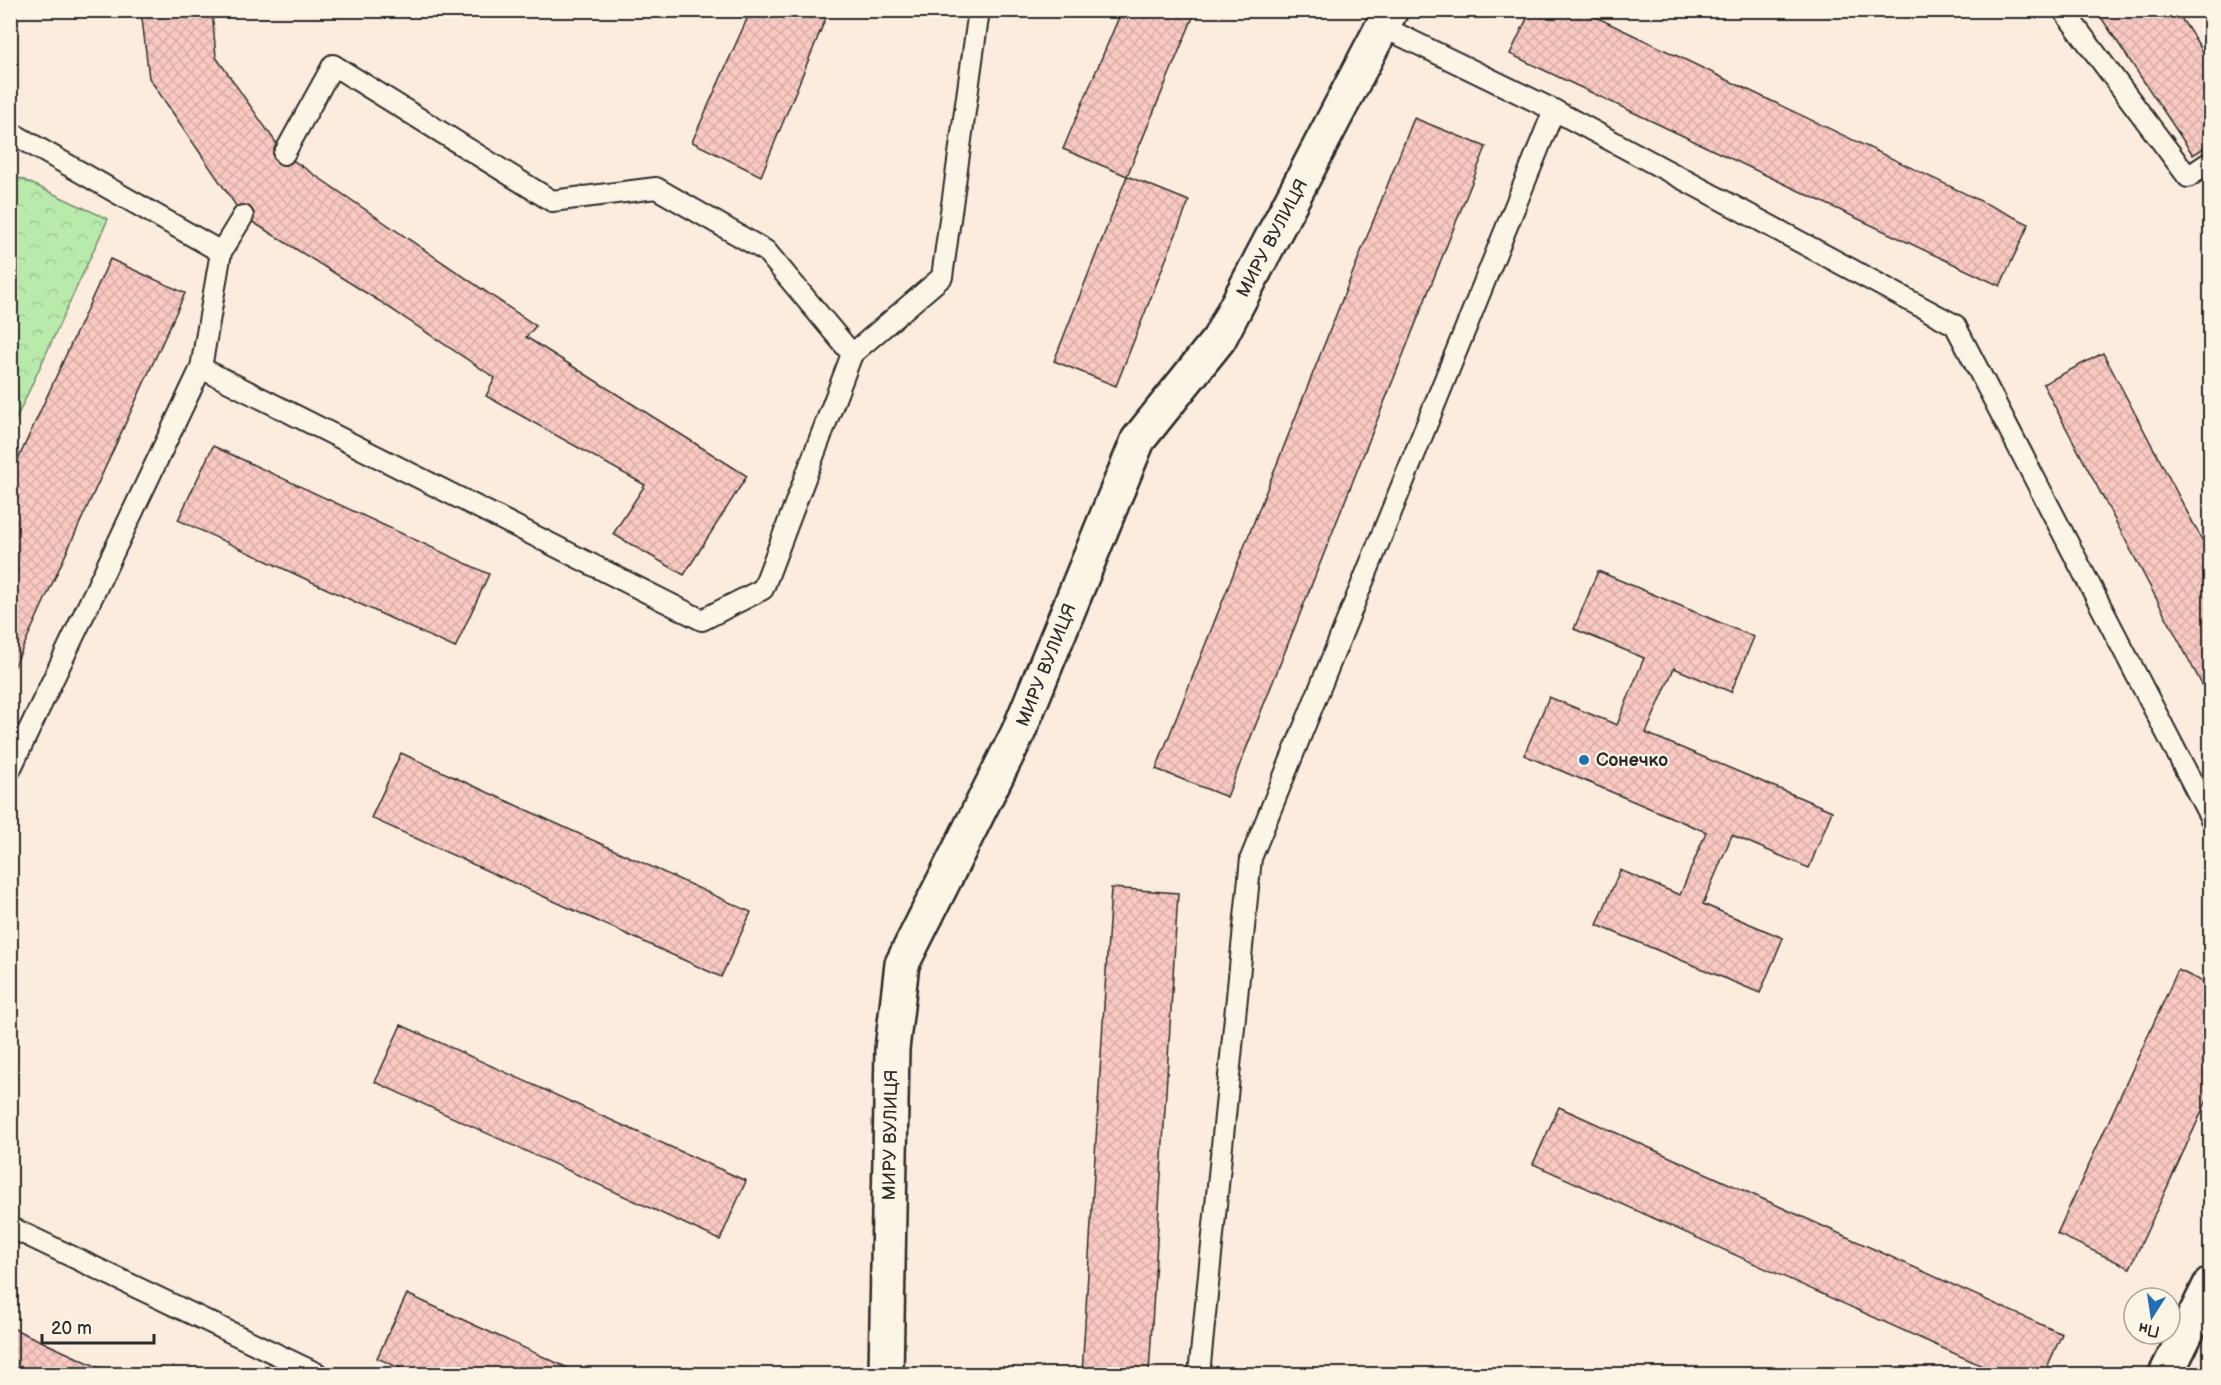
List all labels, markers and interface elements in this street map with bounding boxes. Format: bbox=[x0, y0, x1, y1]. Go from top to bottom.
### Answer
street label: МИРУ ВУЛИЦЯ bbox=[1232, 176, 1312, 301]
street label: МИРУ ВУЛИЦЯ bbox=[1012, 601, 1081, 730]
place label: Сонечко bbox=[1596, 750, 1668, 771]
marker: Сонечко bbox=[1577, 753, 1591, 767]
street label: МИРУ ВУЛИЦЯ bbox=[879, 1069, 902, 1201]
north arrow bbox=[2122, 1286, 2182, 1346]
scale bar bbox=[42, 1307, 154, 1345]
text: 20 m bbox=[51, 1318, 92, 1339]
text: Пн bbox=[2137, 1318, 2162, 1341]

